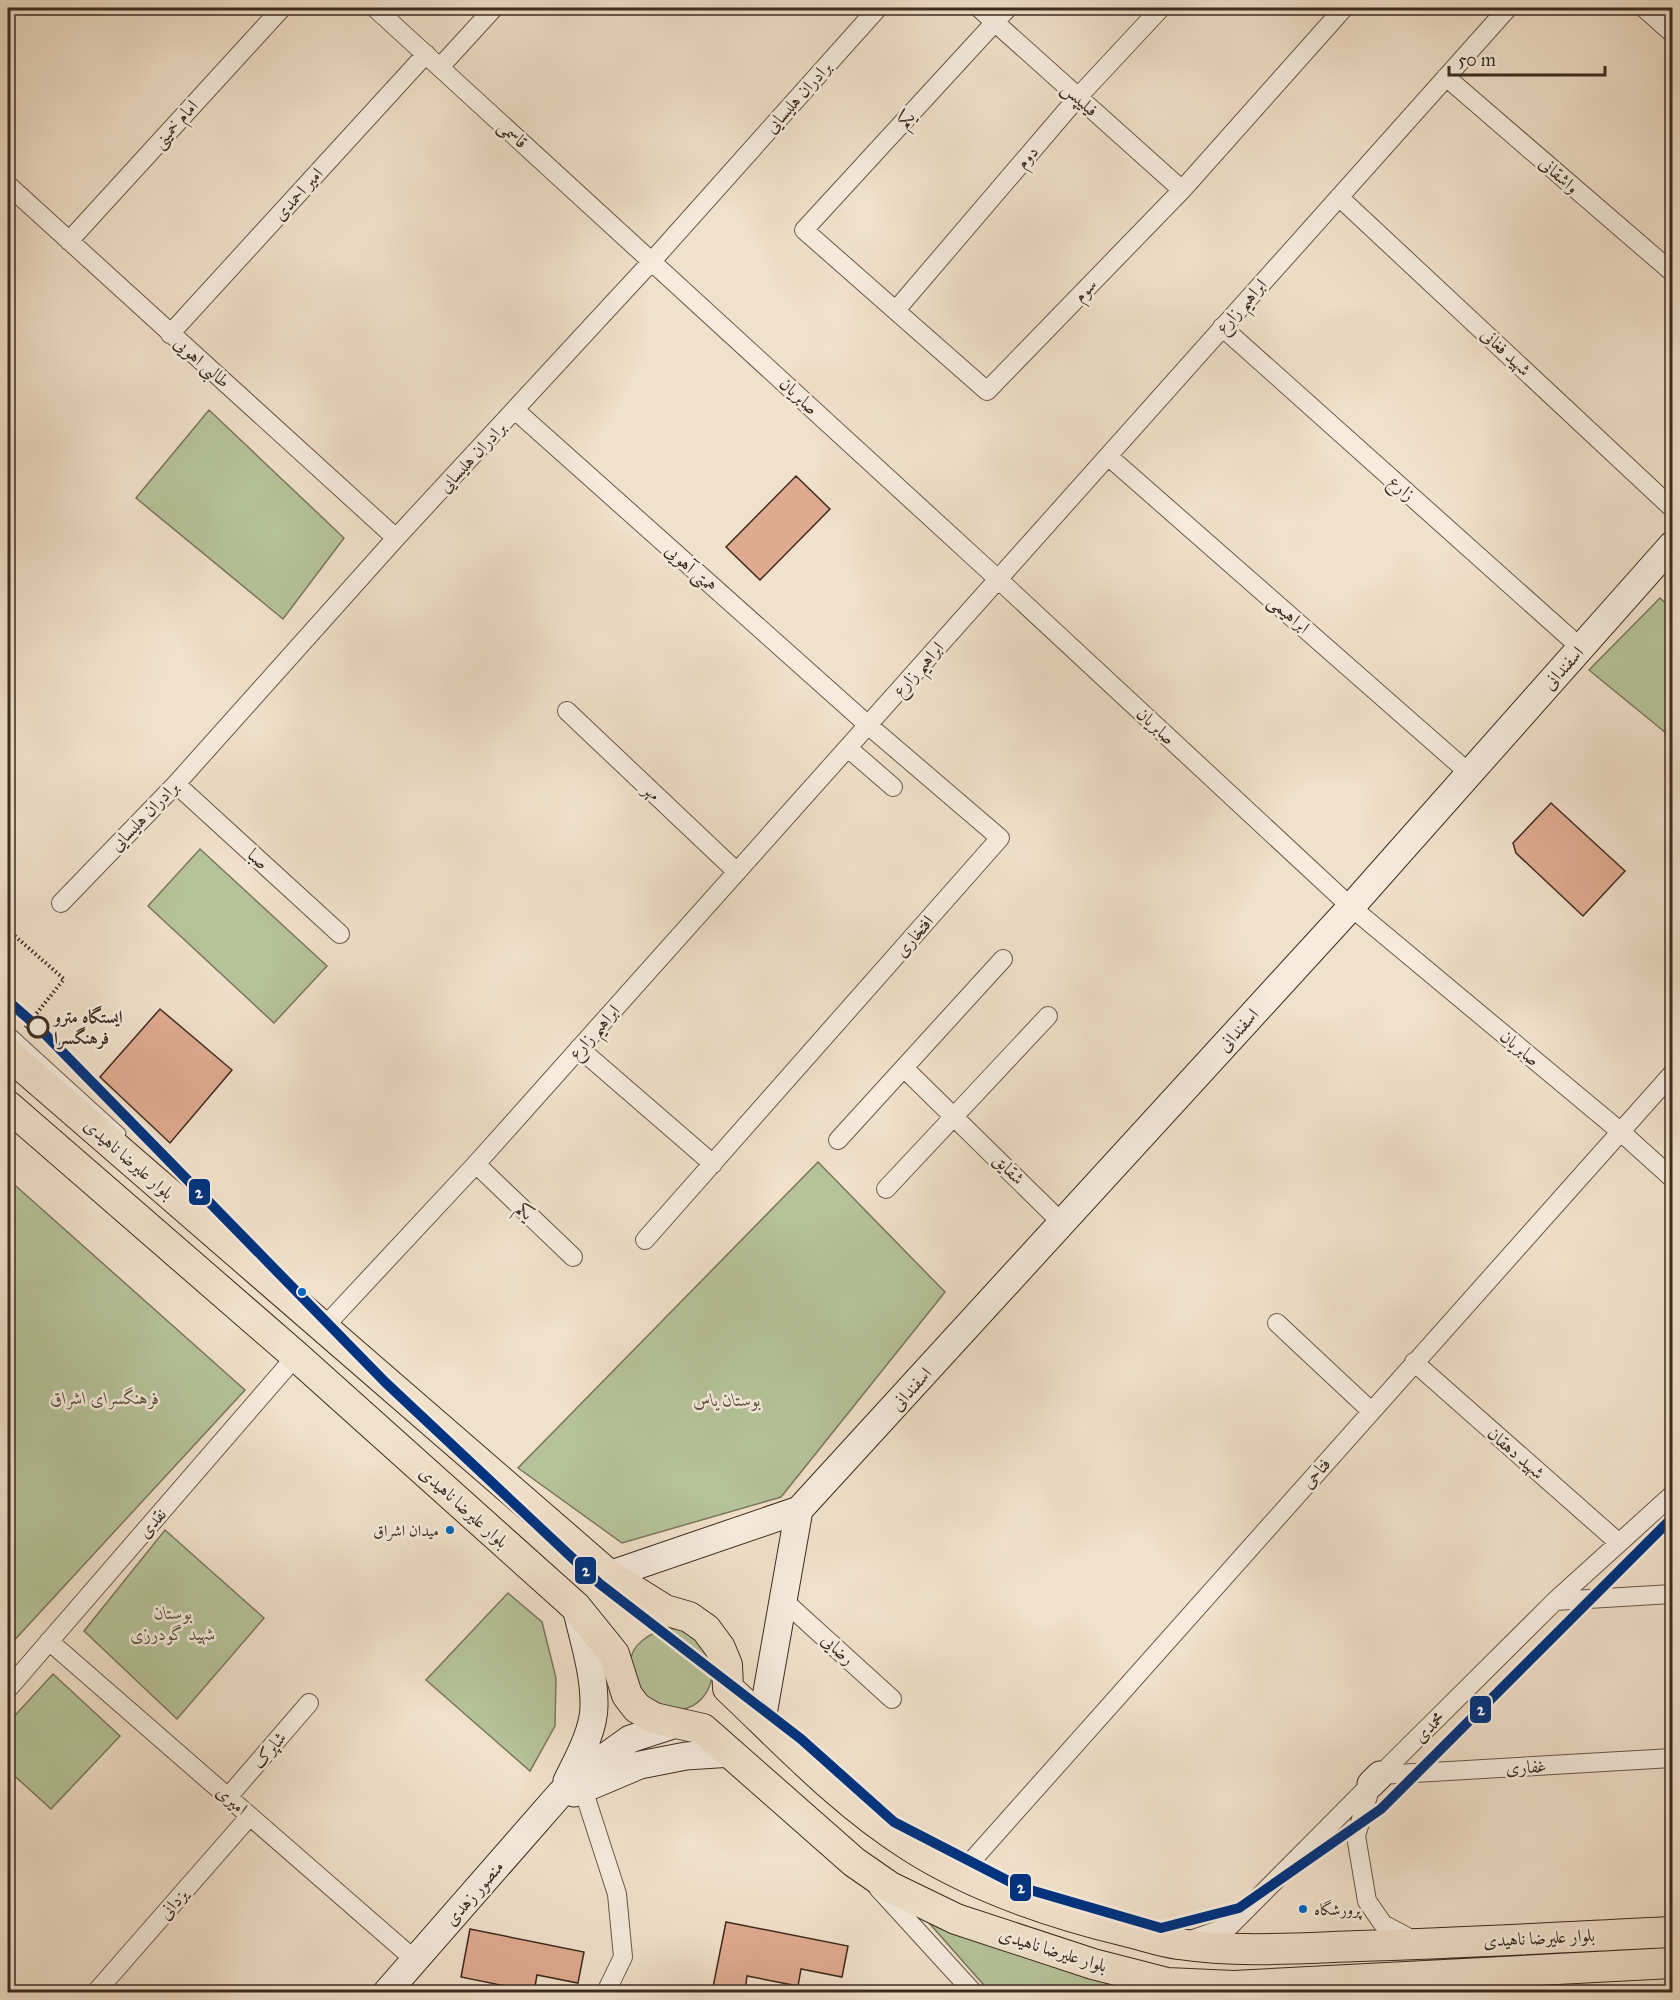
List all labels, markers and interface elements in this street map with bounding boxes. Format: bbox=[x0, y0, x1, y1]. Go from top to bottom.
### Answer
scale bar bbox=[1449, 39, 1605, 77]
text: 50 m bbox=[1458, 49, 1496, 71]
street label: برادران هلیسایی bbox=[760, 56, 837, 138]
street label: فیلیپس bbox=[1056, 77, 1103, 123]
street label: امام خمینی bbox=[148, 95, 206, 156]
street label: یکم bbox=[893, 105, 925, 136]
street label: قاسمی bbox=[493, 115, 532, 154]
street label: دوم bbox=[1011, 141, 1047, 176]
street label: واشقانی bbox=[1535, 152, 1583, 198]
street label: امیر احمدی bbox=[268, 163, 328, 225]
street label: سوم bbox=[1069, 274, 1105, 310]
street label: ابراهیم زارع bbox=[1211, 274, 1277, 343]
street label: شهید فغانی bbox=[1476, 323, 1536, 381]
street label: طالبی اهویی bbox=[167, 332, 235, 395]
street label: صابریان bbox=[775, 373, 823, 419]
street label: برادران هلیسایی bbox=[433, 417, 511, 498]
street label: زارع bbox=[1382, 470, 1420, 509]
street label: همتی آهویی bbox=[659, 539, 721, 598]
street label: ابراهیمی bbox=[1263, 590, 1314, 639]
street label: ابراهیم زارع bbox=[888, 637, 954, 706]
street label: اسفندانی bbox=[1538, 642, 1588, 694]
street label: صابریان bbox=[1132, 703, 1180, 749]
street label: برادران هلیسایی bbox=[105, 776, 184, 857]
street label: مهر bbox=[637, 777, 665, 806]
street label: صبا bbox=[243, 844, 273, 874]
street label: افتخاری bbox=[890, 910, 938, 961]
street label: ابراهیم زارع bbox=[564, 1000, 630, 1069]
street label: اسفندانی bbox=[1213, 1004, 1263, 1056]
place label: ایستگاه مترو فرهنگسرا bbox=[52, 1005, 123, 1050]
marker: ایستگاه مترو فرهنگسرا bbox=[27, 1016, 49, 1038]
street label: صابریان bbox=[1496, 1025, 1544, 1071]
street label: بلوار علیرضا ناهیدی bbox=[80, 1114, 178, 1204]
street label: شقایق bbox=[989, 1149, 1029, 1189]
line badge: 2 bbox=[188, 1178, 211, 1206]
text: 2 bbox=[195, 1183, 204, 1202]
street label: یکم bbox=[507, 1198, 539, 1230]
unlabelled marker bbox=[296, 1286, 308, 1298]
street label: اسفندانی bbox=[886, 1363, 936, 1415]
park label: فرهنگسرای اشراق bbox=[50, 1386, 160, 1410]
park label: بوستان یاس bbox=[693, 1389, 762, 1411]
street label: شهید دهقان bbox=[1482, 1422, 1549, 1485]
street label: فتاحی bbox=[1297, 1453, 1335, 1493]
street label: بلوار علیرضا ناهیدی bbox=[415, 1461, 513, 1553]
street label: نقدی bbox=[133, 1504, 171, 1542]
place label: میدان اشراق bbox=[373, 1521, 439, 1541]
marker: میدان اشراق bbox=[444, 1524, 456, 1536]
line badge: 2 bbox=[574, 1556, 597, 1585]
text: 2 bbox=[582, 1561, 591, 1580]
park label: بوستان شهید گودرزی bbox=[130, 1602, 216, 1646]
street label: رضایی bbox=[816, 1628, 859, 1670]
line badge: 2 bbox=[1469, 1695, 1492, 1724]
text: 2 bbox=[1477, 1700, 1486, 1719]
street label: محمدی bbox=[1409, 1707, 1449, 1747]
street label: شاپرک bbox=[247, 1727, 291, 1773]
street label: غفاری bbox=[1505, 1755, 1547, 1779]
street label: امیری bbox=[212, 1780, 252, 1820]
street label: منصور زهدی bbox=[440, 1856, 508, 1930]
line badge: 2 bbox=[1009, 1873, 1032, 1902]
text: 2 bbox=[1017, 1878, 1026, 1897]
street label: یزدانی bbox=[154, 1883, 194, 1924]
place label: پرورشگاه bbox=[1314, 1899, 1363, 1920]
marker: پرورشگاه bbox=[1297, 1903, 1309, 1915]
street label: بلوار علیرضا ناهیدی bbox=[996, 1923, 1110, 1977]
street label: بلوار علیرضا ناهیدی bbox=[1482, 1924, 1596, 1952]

